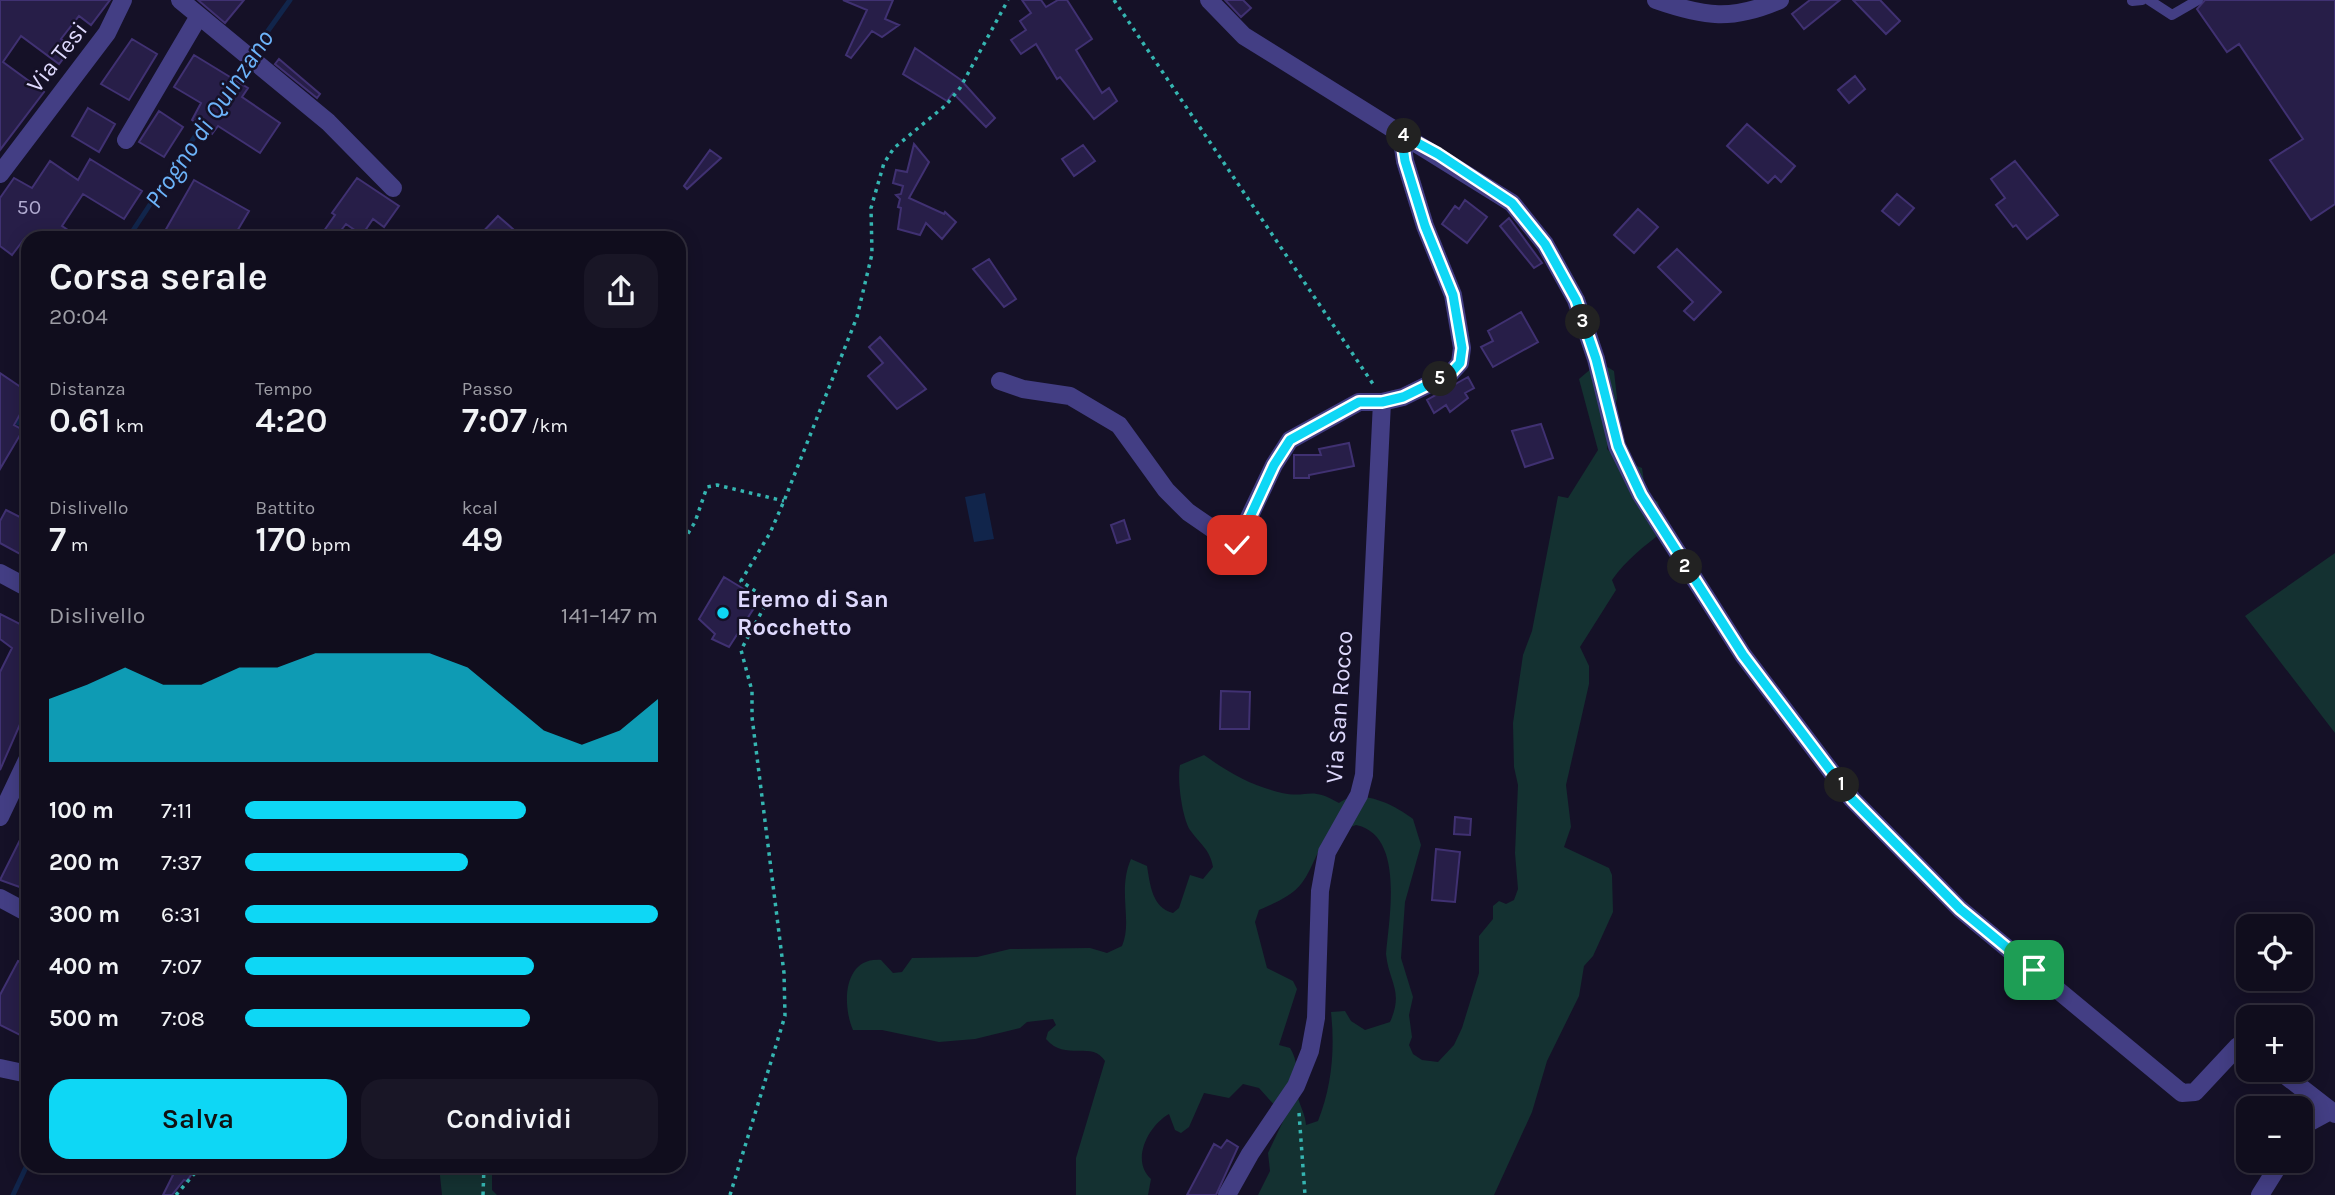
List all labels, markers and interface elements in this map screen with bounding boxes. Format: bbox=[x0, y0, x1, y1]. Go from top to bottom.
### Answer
street label: Via Tesi bbox=[21, 16, 93, 98]
water label: Progno di Quinzano bbox=[138, 24, 280, 214]
pin: 4 bbox=[1386, 118, 1422, 154]
text: 4 bbox=[1398, 124, 1409, 146]
house number: 50 bbox=[17, 195, 41, 219]
text: Corsa serale bbox=[49, 254, 268, 299]
button: share bbox=[584, 254, 658, 328]
text: 20:04 bbox=[49, 303, 108, 330]
pin: 3 bbox=[1566, 304, 1600, 340]
text: 3 bbox=[1577, 310, 1588, 332]
pin: 5 bbox=[1422, 362, 1458, 396]
text: 5 bbox=[1434, 367, 1445, 389]
text: Distanza bbox=[49, 378, 126, 400]
text: Tempo bbox=[255, 378, 312, 400]
text: Passo bbox=[462, 378, 513, 400]
text: 0.61 bbox=[49, 400, 111, 441]
text: 4:20 bbox=[255, 400, 328, 441]
text: 7:07 bbox=[462, 400, 527, 441]
text: km bbox=[111, 415, 144, 437]
text: /km bbox=[527, 415, 568, 437]
text: Dislivello bbox=[49, 497, 129, 519]
text: Battito bbox=[255, 497, 315, 519]
text: kcal bbox=[462, 497, 498, 519]
pin bbox=[1207, 515, 1267, 575]
text: 7 bbox=[49, 519, 66, 560]
text: 170 bbox=[255, 519, 306, 560]
text: 49 bbox=[462, 519, 503, 560]
icon: check bbox=[1218, 526, 1256, 564]
text: m bbox=[66, 534, 88, 556]
text: bpm bbox=[306, 534, 351, 556]
pin: 2 bbox=[1668, 550, 1702, 584]
text: 2 bbox=[1679, 555, 1690, 577]
place label: Eremo di San Rocchetto bbox=[737, 585, 889, 641]
text: Dislivello bbox=[49, 602, 145, 629]
text: 141–147 m bbox=[561, 602, 658, 629]
marker: Eremo di San Rocchetto bbox=[715, 605, 731, 621]
street label: Via San Rocco bbox=[1320, 630, 1358, 784]
pin: 1 bbox=[1825, 768, 1860, 802]
text: 1 bbox=[1838, 773, 1845, 795]
text: 100 m bbox=[49, 797, 114, 824]
text: 7:11 bbox=[161, 797, 192, 824]
text: 200 m bbox=[49, 849, 120, 876]
text: 7:37 bbox=[161, 849, 201, 876]
text: 300 m bbox=[49, 901, 120, 928]
text: 6:31 bbox=[161, 901, 201, 928]
map controls bbox=[2236, 914, 2313, 1173]
button: locate bbox=[2236, 914, 2313, 991]
pin bbox=[2004, 940, 2064, 1000]
icon: arrive bbox=[2015, 951, 2053, 989]
text: 400 m bbox=[49, 953, 119, 980]
text: 7:07 bbox=[161, 953, 202, 980]
text: 500 m bbox=[49, 1005, 119, 1032]
text: 7:08 bbox=[161, 1005, 205, 1032]
button: + bbox=[2236, 1005, 2313, 1082]
button: Salva bbox=[49, 1079, 347, 1159]
button: Condividi bbox=[361, 1079, 658, 1159]
button: − bbox=[2236, 1096, 2313, 1173]

